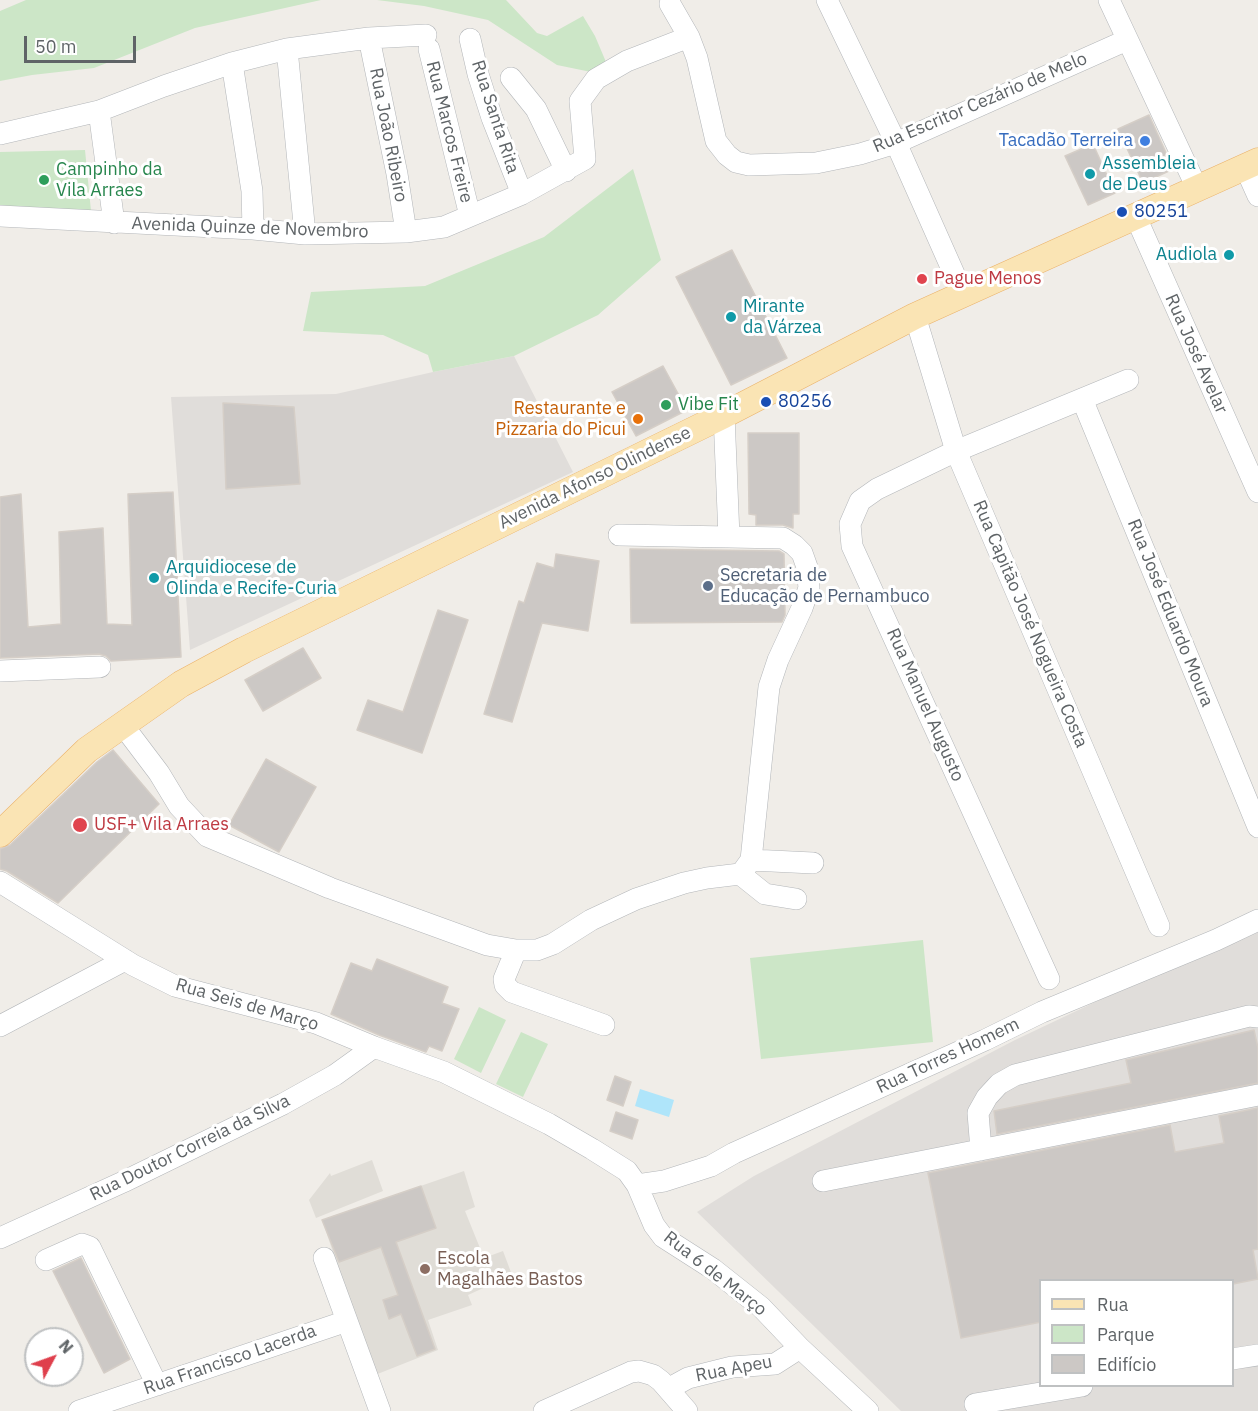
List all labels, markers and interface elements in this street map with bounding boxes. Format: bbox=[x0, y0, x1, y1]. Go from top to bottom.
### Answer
scale bar bbox=[27, 24, 140, 62]
text: 50 m bbox=[35, 35, 77, 58]
street label: Rua Escritor Cezário de Melo bbox=[870, 48, 1090, 158]
street label: Rua Santa Rita bbox=[466, 58, 524, 176]
street label: Rua Marcos Freire bbox=[421, 59, 477, 205]
street label: Rua João Ribeiro bbox=[364, 66, 412, 204]
place label: Tacadão Terreira bbox=[999, 130, 1133, 152]
marker: Tacadão Terreira bbox=[1138, 134, 1152, 148]
place label: Assembleia de Deus bbox=[1102, 153, 1196, 195]
place label: Campinho da Vila Arraes bbox=[56, 159, 162, 201]
marker: Assembleia de Deus bbox=[1083, 167, 1097, 181]
marker: Campinho da Vila Arraes bbox=[37, 173, 51, 187]
place label: 80251 bbox=[1134, 201, 1188, 223]
marker: 80251 bbox=[1115, 205, 1129, 219]
street label: Avenida Quinze de Novembro bbox=[131, 213, 369, 243]
place label: Audiola bbox=[1156, 244, 1217, 266]
marker: Audiola bbox=[1222, 248, 1236, 262]
place label: Pague Menos bbox=[934, 268, 1042, 290]
marker: Pague Menos bbox=[915, 272, 929, 286]
street label: Rua José Avelar bbox=[1160, 291, 1232, 417]
place label: Mirante da Várzea bbox=[743, 296, 822, 338]
marker: Mirante da Várzea bbox=[724, 310, 738, 324]
place label: 80256 bbox=[778, 391, 832, 413]
place label: Vibe Fit bbox=[678, 394, 739, 416]
marker: 80256 bbox=[759, 395, 773, 409]
place label: Restaurante e Pizzaria do Picui bbox=[495, 398, 626, 440]
marker: Vibe Fit bbox=[659, 398, 673, 412]
marker: Restaurante e Pizzaria do Picui bbox=[631, 412, 645, 426]
street label: Avenida Afonso Olindense bbox=[495, 422, 695, 534]
street label: Rua Capitão José Nogueira Costa bbox=[968, 497, 1092, 751]
street label: Rua José Eduardo Moura bbox=[1122, 516, 1218, 710]
place label: Arquidiocese de Olinda e Recife-Curia bbox=[166, 557, 337, 600]
place label: Secretaria de Educação de Pernambuco bbox=[720, 565, 929, 608]
marker: Arquidiocese de Olinda e Recife-Curia bbox=[147, 571, 161, 585]
marker: Secretaria de Educação de Pernambuco bbox=[701, 579, 715, 593]
street label: Rua Manuel Augusto bbox=[881, 625, 969, 785]
place label: USF+ Vila Arraes bbox=[94, 814, 229, 836]
marker: USF+ Vila Arraes bbox=[71, 816, 89, 834]
street label: Rua Seis de Março bbox=[173, 974, 321, 1036]
street label: Rua Torres Homem bbox=[873, 1013, 1023, 1099]
street label: Rua Doutor Correia da Silva bbox=[86, 1090, 294, 1206]
street label: Rua 6 de Março bbox=[659, 1227, 771, 1321]
place label: Escola Magalhães Bastos bbox=[437, 1248, 583, 1290]
marker: Escola Magalhães Bastos bbox=[418, 1262, 432, 1276]
legend bbox=[1039, 1279, 1234, 1387]
text: Rua bbox=[1097, 1293, 1128, 1316]
street label: Rua Francisco Lacerda bbox=[141, 1320, 319, 1400]
text: Parque bbox=[1097, 1323, 1154, 1346]
north arrow bbox=[24, 1327, 84, 1387]
text: N bbox=[55, 1336, 77, 1357]
street label: Rua Apeu bbox=[694, 1351, 774, 1387]
text: Edifício bbox=[1097, 1353, 1156, 1376]

